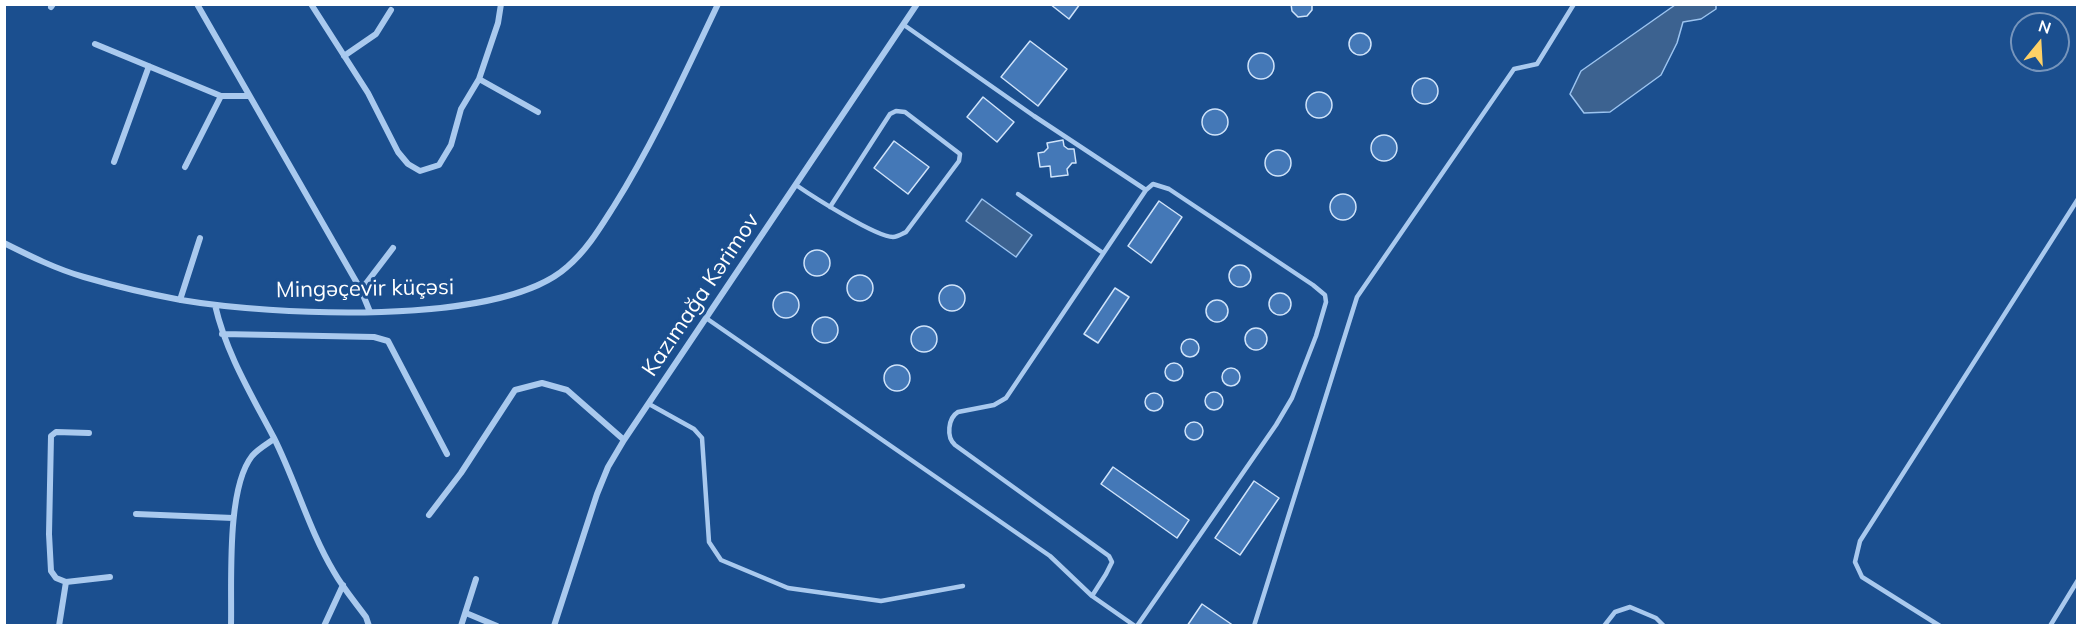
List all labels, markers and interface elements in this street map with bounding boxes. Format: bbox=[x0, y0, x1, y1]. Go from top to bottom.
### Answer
north arrow bbox=[2010, 12, 2070, 72]
text: N bbox=[2036, 15, 2054, 38]
street label: Kazımağa Kərimov bbox=[637, 209, 765, 381]
street label: Mingəçevir küçəsi bbox=[276, 274, 454, 304]

